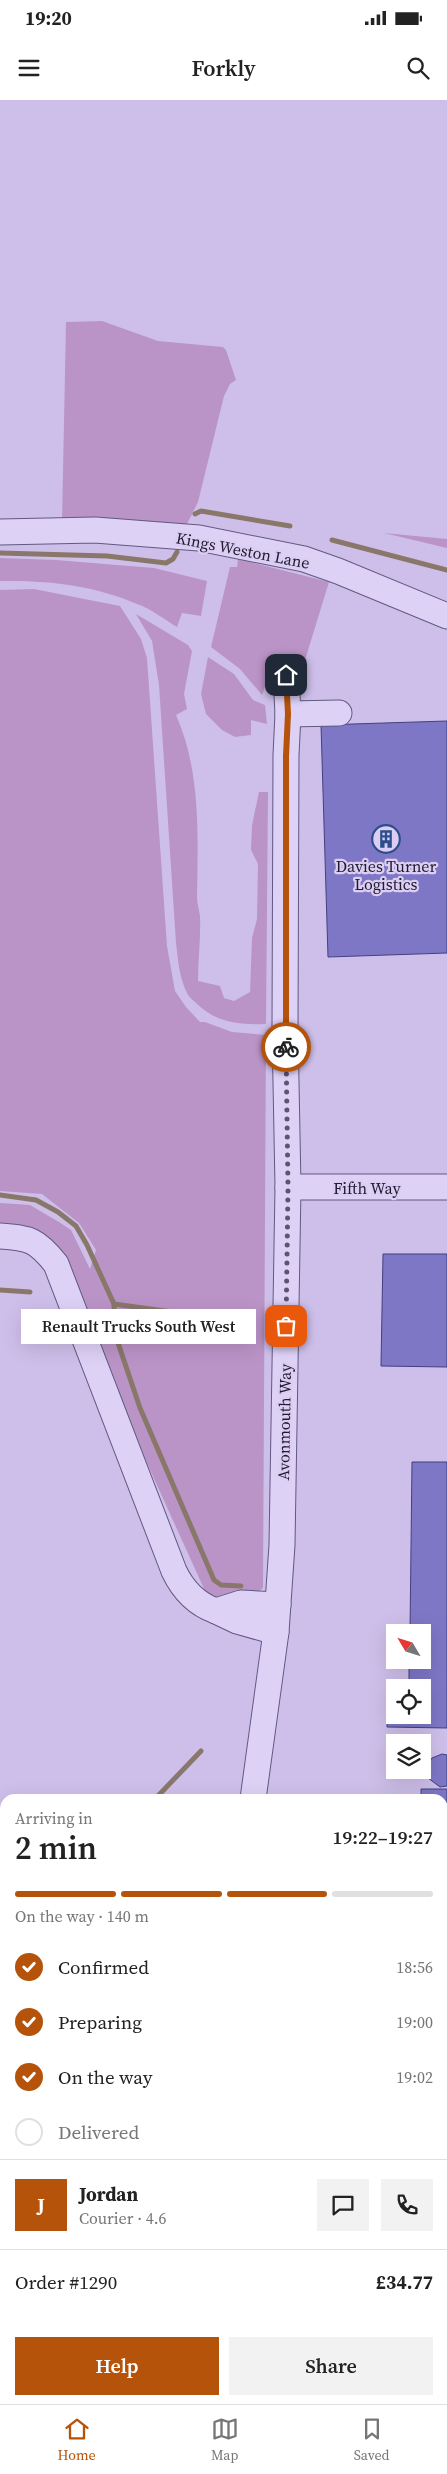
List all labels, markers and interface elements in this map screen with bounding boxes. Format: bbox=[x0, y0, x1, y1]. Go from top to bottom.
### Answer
text: 19:20 bbox=[25, 5, 72, 31]
text: Forkly bbox=[192, 53, 255, 83]
icon: menu bbox=[15, 54, 43, 82]
icon: search bbox=[404, 54, 432, 82]
street label: Kings Weston Lane bbox=[174, 526, 312, 574]
pin bbox=[265, 654, 307, 696]
icon: home bbox=[272, 661, 300, 689]
building icon: Davies Turner Logistics bbox=[371, 824, 401, 854]
place label: Davies Turner Logistics bbox=[336, 855, 437, 895]
courier bbox=[261, 1022, 311, 1072]
icon: bike bbox=[272, 1033, 300, 1061]
street label: Fifth Way bbox=[333, 1177, 402, 1199]
pin bbox=[265, 1305, 307, 1347]
callout: Renault Trucks South West bbox=[21, 1308, 256, 1344]
icon: bag bbox=[272, 1312, 300, 1340]
text: Renault Trucks South West bbox=[42, 1315, 235, 1337]
street label: Avonmouth Way bbox=[272, 1363, 296, 1481]
north arrow bbox=[386, 1624, 431, 1669]
map controls bbox=[386, 1624, 431, 1779]
button: locate bbox=[386, 1679, 431, 1724]
button: layers bbox=[386, 1734, 431, 1779]
text: Arriving in bbox=[15, 1807, 93, 1829]
text: 19:22–19:27 bbox=[333, 1824, 433, 1850]
text: 2 min bbox=[15, 1826, 97, 1870]
text: On the way · 140 m bbox=[15, 1905, 149, 1927]
icon: check bbox=[15, 1953, 43, 1981]
text: Confirmed bbox=[58, 1954, 149, 1980]
text: 18:56 bbox=[396, 1956, 433, 1978]
icon: check bbox=[15, 2008, 43, 2036]
text: Preparing bbox=[58, 2009, 142, 2035]
text: 19:00 bbox=[396, 2011, 433, 2033]
icon: check bbox=[15, 2063, 43, 2091]
text: On the way bbox=[58, 2064, 153, 2090]
text: 19:02 bbox=[396, 2066, 433, 2088]
text: Delivered bbox=[58, 2119, 139, 2145]
button: chat bbox=[317, 2179, 369, 2231]
button: phone bbox=[381, 2179, 433, 2231]
text: Jordan bbox=[79, 2181, 138, 2207]
text: J bbox=[37, 2192, 45, 2218]
text: Courier · 4.6 bbox=[79, 2207, 167, 2229]
text: Order #1290 bbox=[15, 2269, 117, 2295]
text: £34.77 bbox=[376, 2269, 433, 2295]
button: Help bbox=[15, 2337, 219, 2395]
button: Share bbox=[229, 2337, 433, 2395]
tab: Home bbox=[57, 2415, 96, 2465]
tab: Map bbox=[211, 2415, 239, 2465]
tab: Saved bbox=[354, 2415, 390, 2465]

